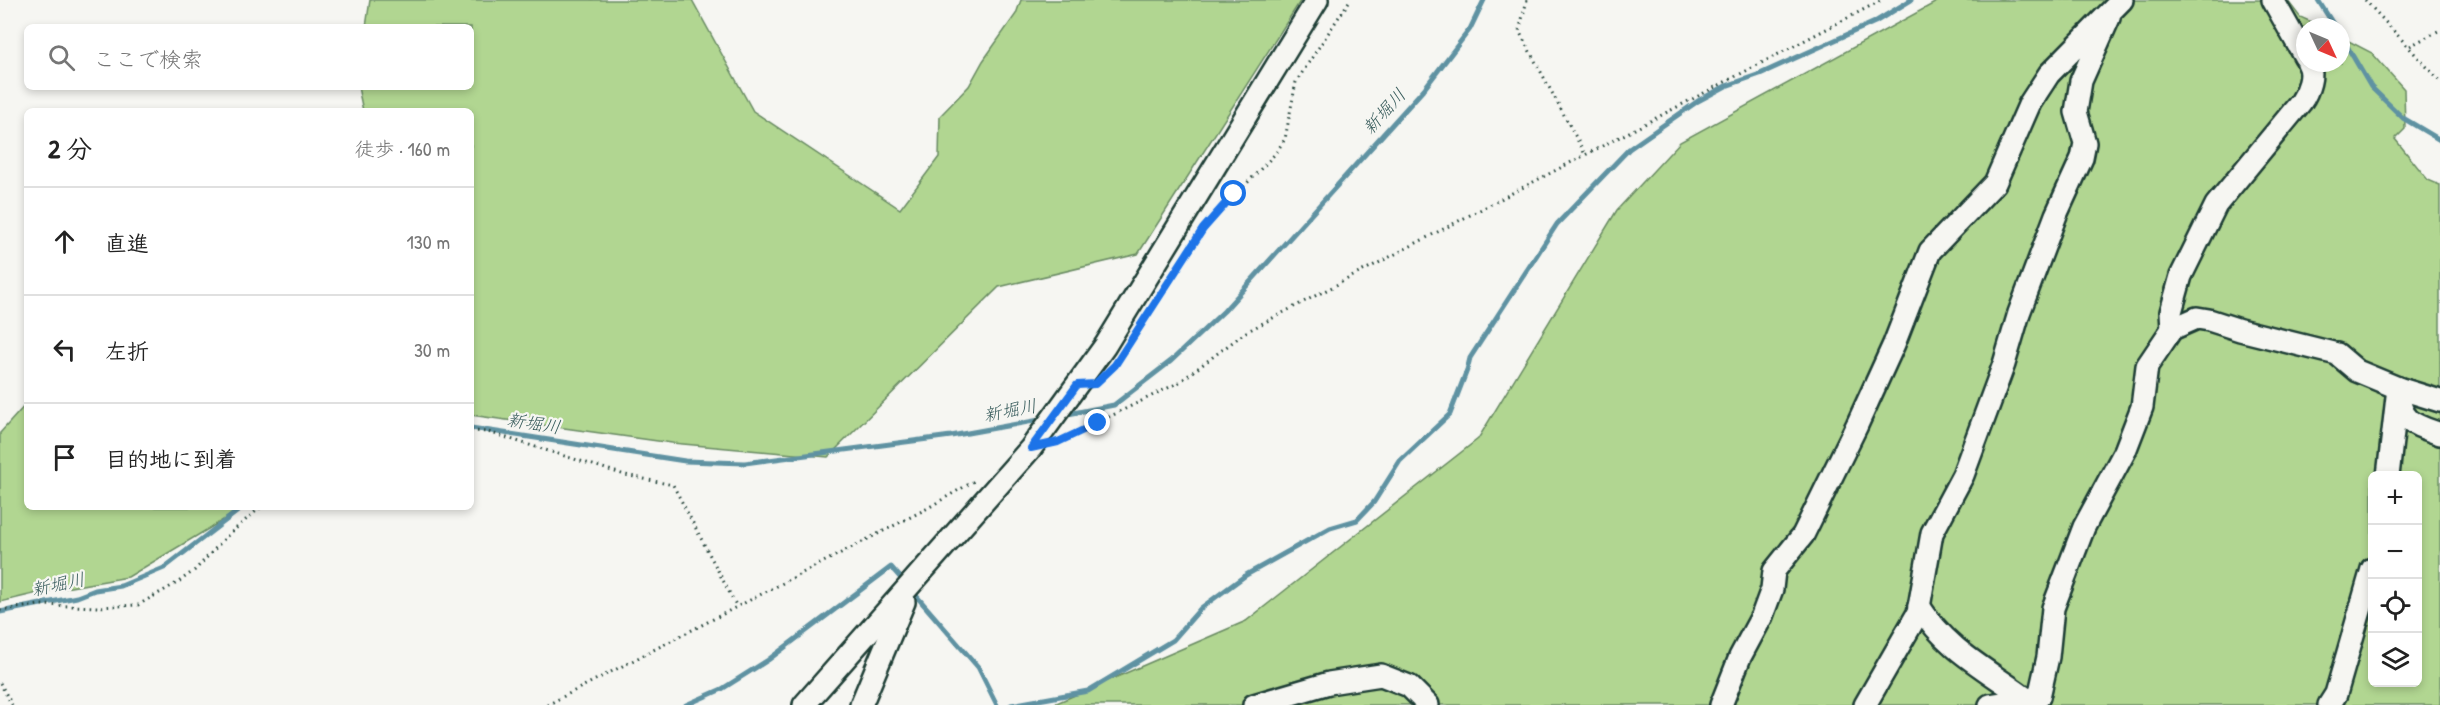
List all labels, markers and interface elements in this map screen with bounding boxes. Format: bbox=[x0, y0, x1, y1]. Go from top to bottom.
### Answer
north arrow bbox=[2296, 18, 2350, 72]
search box bbox=[24, 24, 474, 90]
icon: search bbox=[45, 41, 78, 74]
text: ここで検索 bbox=[93, 44, 203, 74]
water label: 新堀川 bbox=[1357, 83, 1411, 139]
text: 2 分 bbox=[48, 131, 92, 166]
text: 徒歩 · 160 m bbox=[354, 135, 450, 162]
route start bbox=[1220, 180, 1246, 206]
icon: ahead bbox=[48, 225, 81, 258]
text: 直進 bbox=[105, 228, 149, 258]
text: 130 m bbox=[407, 228, 450, 255]
icon: left bbox=[48, 333, 81, 366]
text: 左折 bbox=[105, 336, 149, 366]
text: 30 m bbox=[414, 336, 450, 363]
water label: 新堀川 bbox=[981, 393, 1039, 427]
water label: 新堀川 bbox=[505, 406, 563, 440]
route end bbox=[1084, 409, 1110, 435]
icon: arrive bbox=[48, 441, 81, 474]
text: 目的地に到着 bbox=[105, 444, 237, 474]
map controls bbox=[2368, 471, 2422, 687]
button: + bbox=[2368, 471, 2422, 525]
button: − bbox=[2368, 525, 2422, 579]
water label: 新堀川 bbox=[29, 566, 87, 602]
button: locate bbox=[2368, 579, 2422, 633]
button: layers bbox=[2368, 633, 2422, 687]

